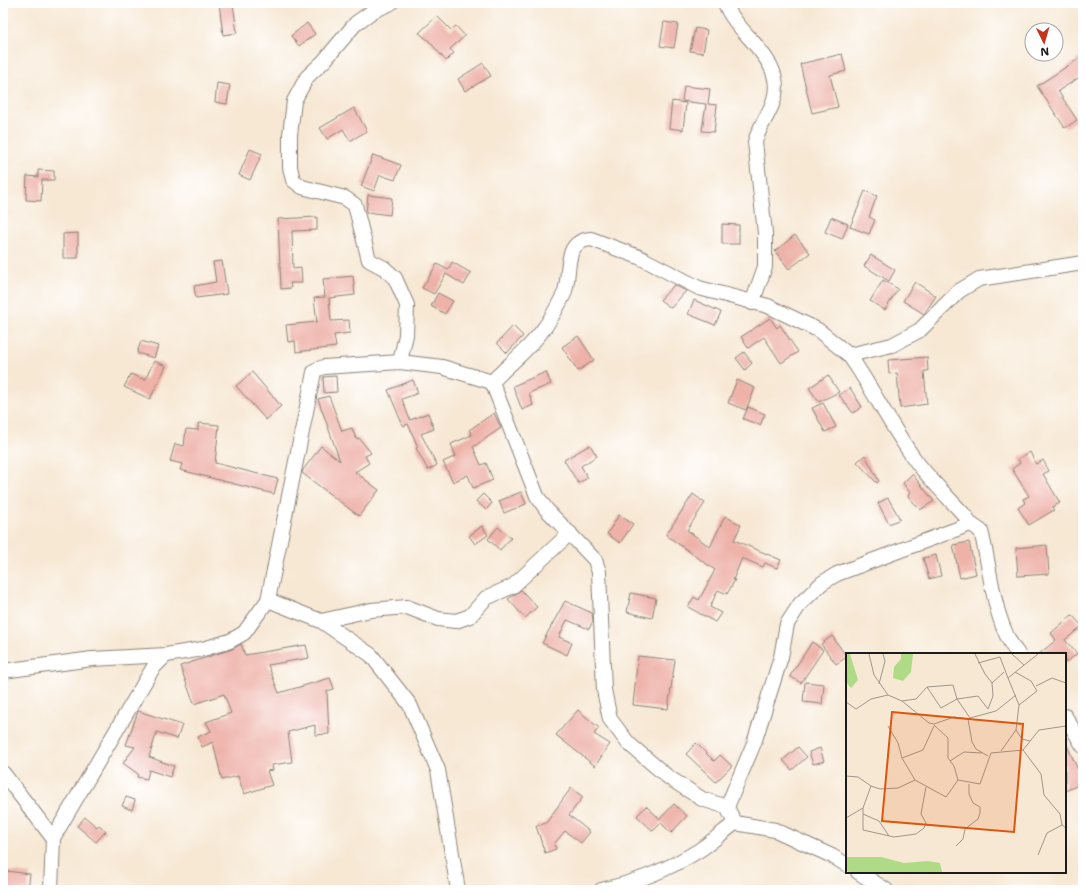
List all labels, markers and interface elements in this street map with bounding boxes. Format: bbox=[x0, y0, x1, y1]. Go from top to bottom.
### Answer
north arrow bbox=[1024, 22, 1064, 62]
text: N bbox=[1040, 44, 1050, 59]
inset map bbox=[846, 653, 1066, 873]

